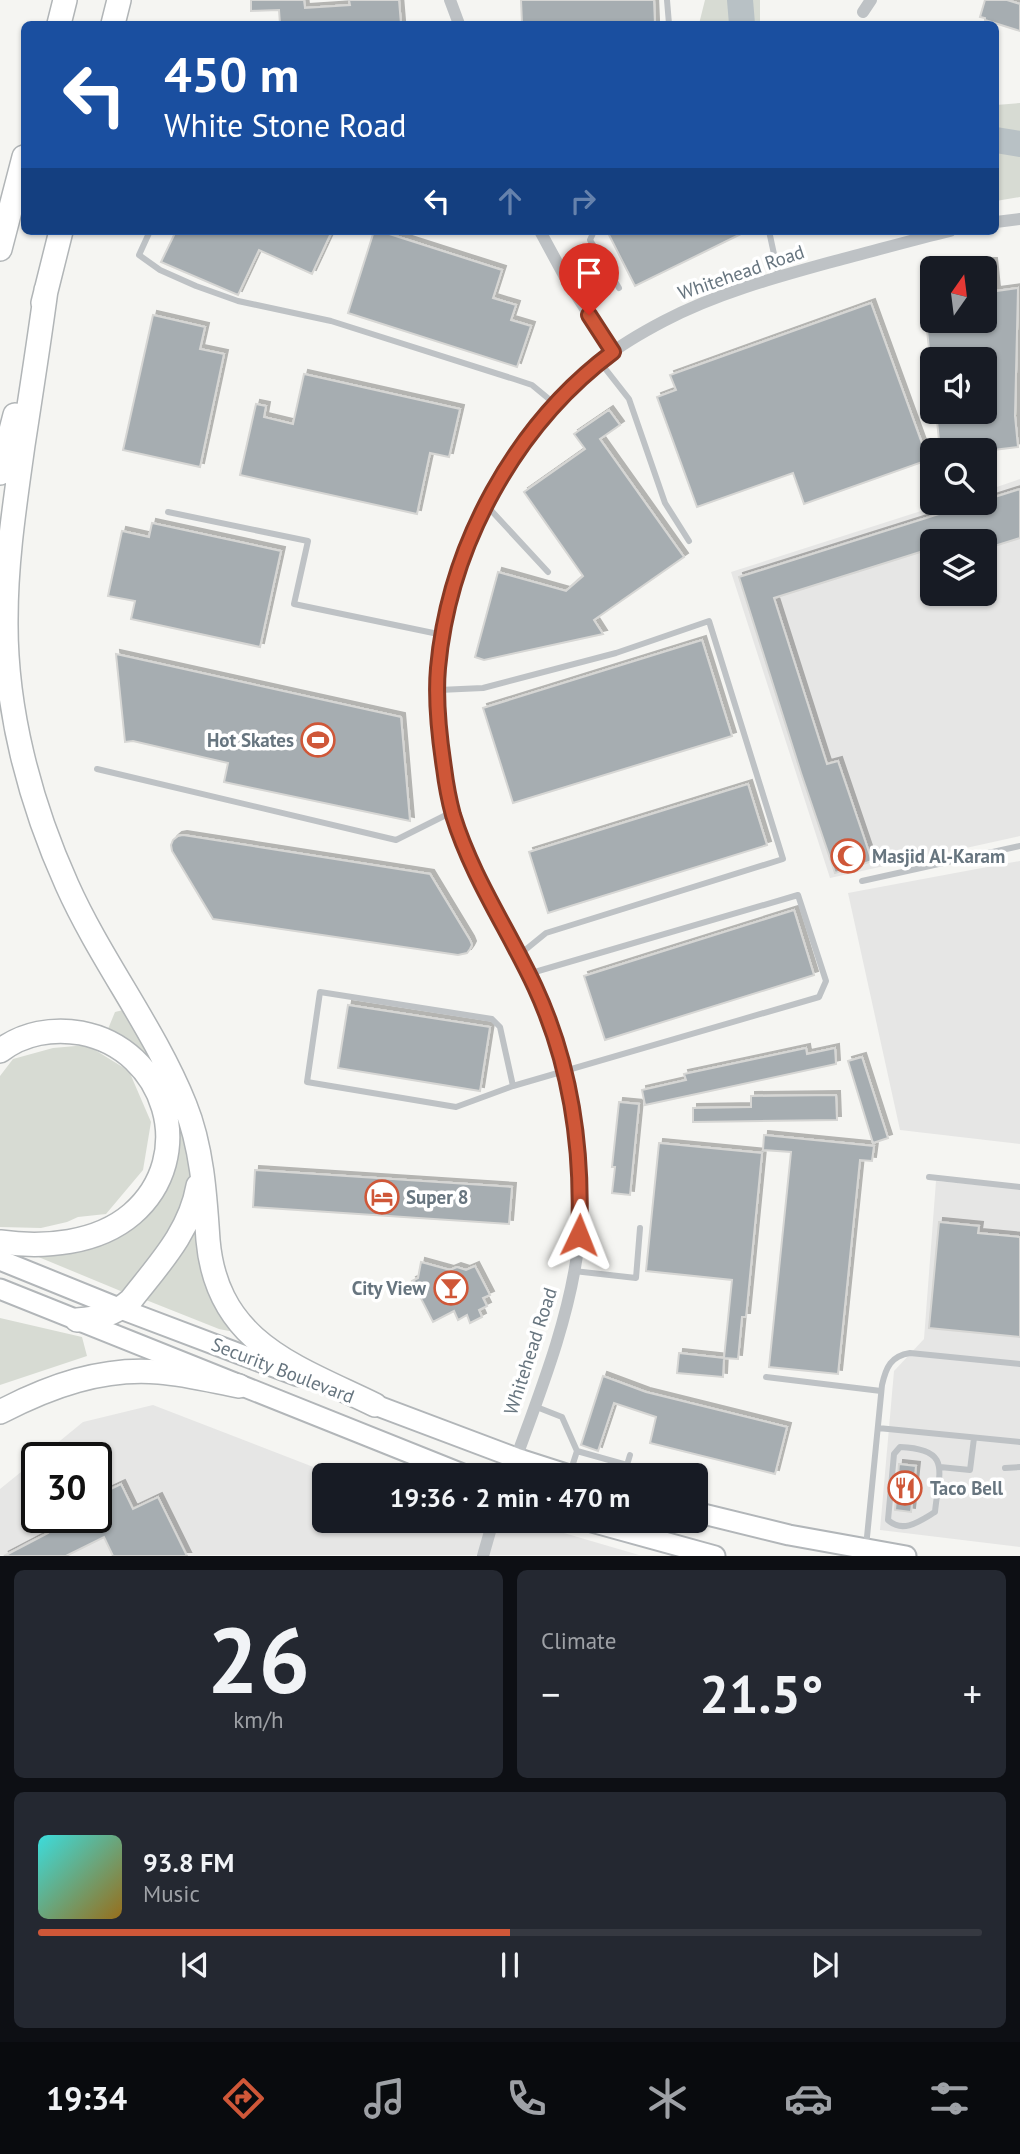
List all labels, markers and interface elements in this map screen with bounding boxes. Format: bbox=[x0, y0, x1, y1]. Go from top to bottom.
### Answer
text: 450 m bbox=[164, 42, 299, 106]
icon: left bbox=[49, 49, 140, 140]
text: White Stone Road bbox=[164, 104, 407, 146]
icon: left bbox=[418, 182, 456, 220]
icon: ahead bbox=[491, 182, 529, 220]
icon: right bbox=[564, 182, 602, 220]
street label: Whitehead Road bbox=[675, 239, 807, 305]
pin bbox=[559, 243, 619, 315]
icon: arrive bbox=[570, 254, 608, 292]
north arrow bbox=[920, 256, 998, 332]
map controls bbox=[920, 256, 997, 606]
button: sound bbox=[920, 347, 997, 424]
button: search bbox=[920, 438, 997, 515]
button: layers bbox=[920, 529, 997, 606]
sports icon: Hot Skates bbox=[299, 721, 337, 759]
place label: Hot Skates bbox=[207, 728, 294, 752]
mosque icon: Masjid Al-Karam bbox=[829, 837, 867, 875]
place label: Masjid Al-Karam bbox=[872, 844, 1005, 868]
hotel icon: Super 8 bbox=[363, 1178, 401, 1216]
place label: Super 8 bbox=[406, 1185, 468, 1209]
position arrow bbox=[542, 1198, 616, 1272]
bar icon: City View bbox=[432, 1269, 470, 1307]
place label: City View bbox=[352, 1276, 426, 1300]
street label: Whitehead Road bbox=[498, 1284, 562, 1418]
street label: Security Boulevard bbox=[208, 1332, 358, 1408]
speed limit sign: 30 bbox=[21, 1442, 112, 1533]
restaurant icon: Taco Bell bbox=[886, 1469, 924, 1507]
place label: Taco Bell bbox=[930, 1476, 1004, 1500]
text: 19:36 · 2 min · 470 m bbox=[390, 1481, 630, 1514]
text: 26 bbox=[207, 1600, 310, 1718]
text: Climate bbox=[541, 1626, 616, 1655]
text: 21.5° bbox=[700, 1660, 823, 1727]
text: − bbox=[541, 1669, 560, 1718]
text: + bbox=[963, 1669, 982, 1718]
text: km/h bbox=[233, 1705, 284, 1734]
text: 93.8 FM bbox=[143, 1846, 234, 1879]
text: Music bbox=[143, 1879, 200, 1908]
icon: previous bbox=[176, 1946, 214, 1984]
icon: pause bbox=[491, 1946, 529, 1984]
icon: next bbox=[806, 1946, 844, 1984]
icon: directions bbox=[219, 2074, 268, 2123]
icon: music bbox=[360, 2074, 409, 2123]
icon: phone bbox=[502, 2074, 551, 2123]
icon: climate bbox=[643, 2074, 692, 2123]
icon: car bbox=[784, 2074, 833, 2123]
icon: filters bbox=[925, 2074, 974, 2123]
text: 19:34 bbox=[46, 2077, 127, 2119]

